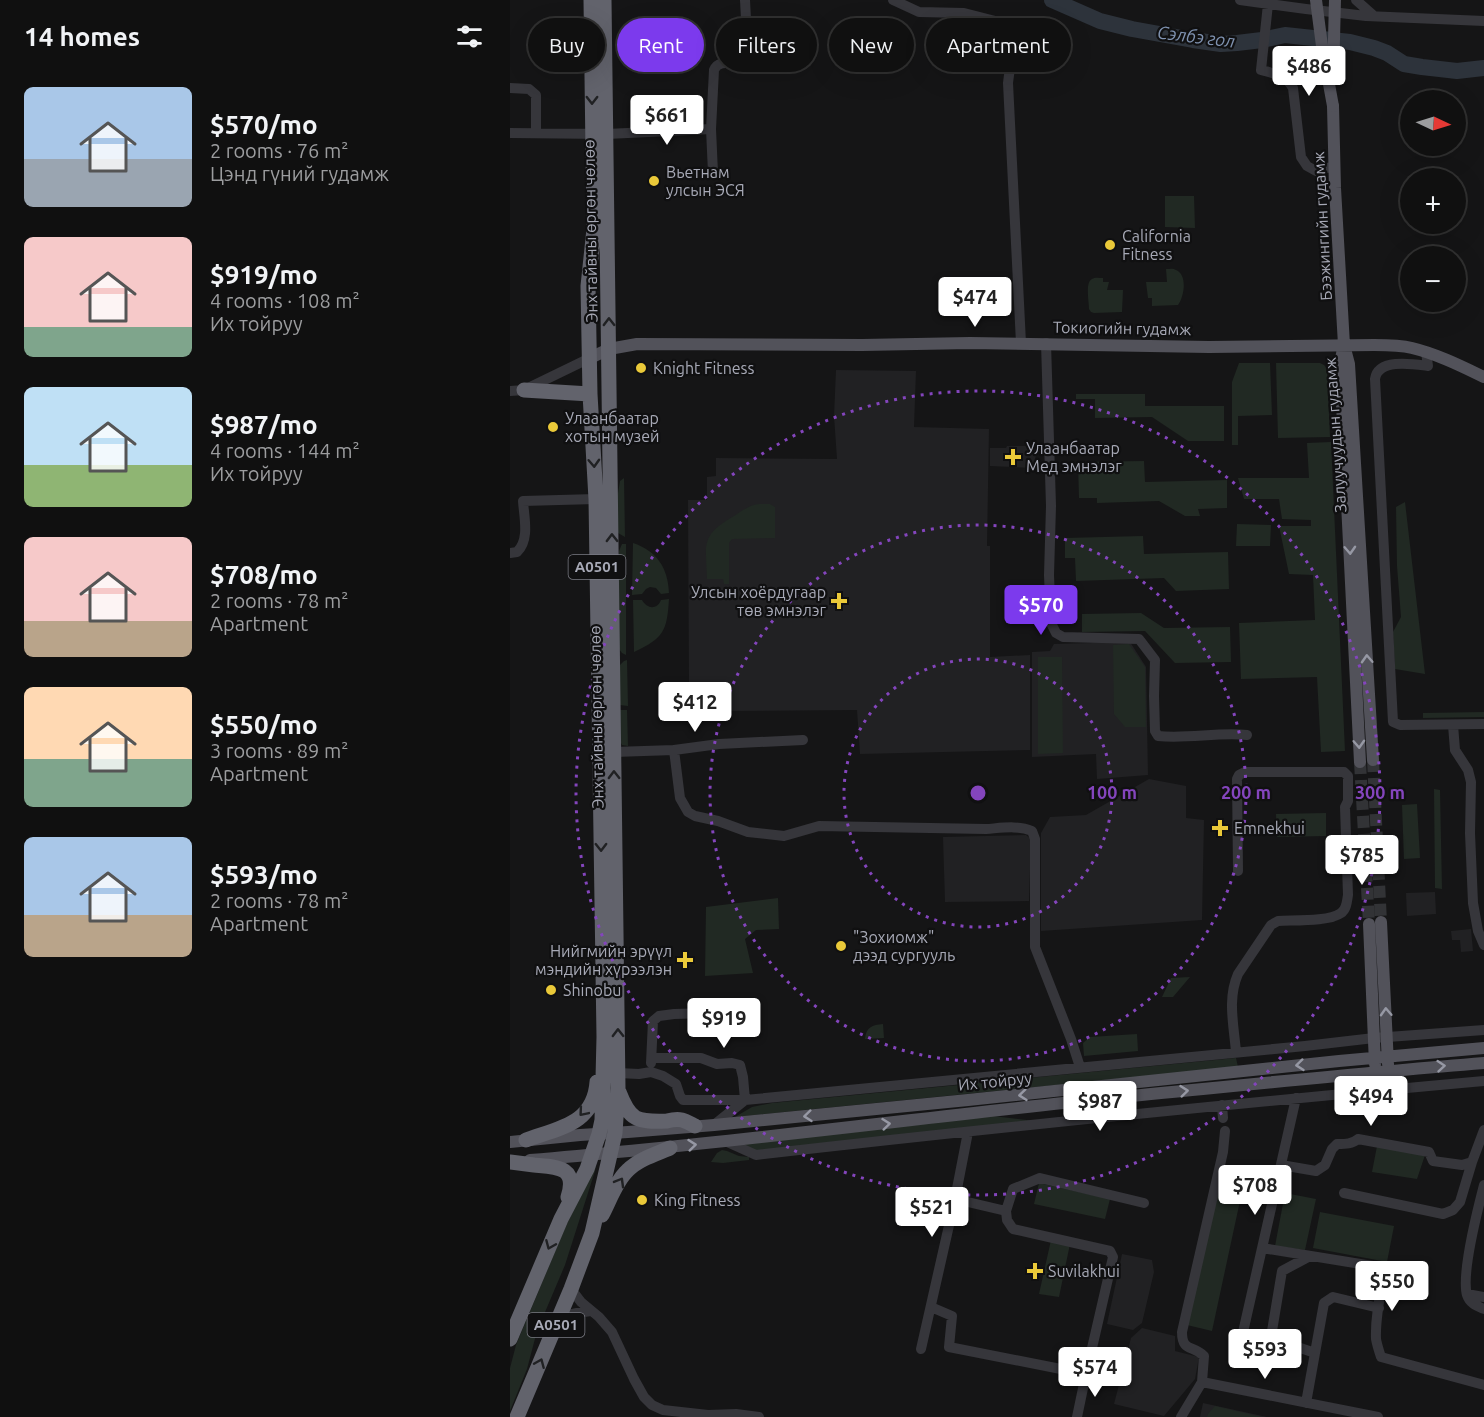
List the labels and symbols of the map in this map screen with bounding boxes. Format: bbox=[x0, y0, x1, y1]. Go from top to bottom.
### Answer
water label: Сэлбэ гол bbox=[1156, 21, 1236, 51]
pin: $486 bbox=[1273, 46, 1345, 97]
north arrow bbox=[1400, 90, 1466, 156]
pin: $661 bbox=[631, 95, 703, 146]
one-way arrow bbox=[586, 96, 598, 105]
street label: Энх тайвны өргөн чөлөө bbox=[579, 139, 601, 323]
street label: Бээжингийн гудамж bbox=[1309, 151, 1335, 301]
place label: Вьетнам улсын ЭСЯ bbox=[666, 163, 745, 199]
marker: Вьетнам улсын ЭСЯ bbox=[647, 174, 661, 188]
place label: California Fitness bbox=[1122, 227, 1191, 263]
marker: California Fitness bbox=[1103, 238, 1117, 252]
pin: $474 bbox=[939, 277, 1011, 328]
one-way arrow bbox=[603, 317, 615, 326]
street label: Токиогийн гудамж bbox=[1053, 318, 1191, 338]
street label: Залуучуудын гудамж bbox=[1321, 357, 1349, 513]
place label: Knight Fitness bbox=[653, 359, 755, 377]
marker: Knight Fitness bbox=[634, 361, 648, 375]
place label: Улаанбаатар хотын музей bbox=[565, 409, 660, 445]
marker: Улаанбаатар хотын музей bbox=[546, 420, 560, 434]
place label: Улаанбаатар Мед эмнэлэг bbox=[1026, 439, 1122, 475]
marker: Улаанбаатар Мед эмнэлэг bbox=[1004, 448, 1022, 466]
one-way arrow bbox=[587, 459, 600, 468]
one-way arrow bbox=[606, 533, 618, 542]
one-way arrow bbox=[1343, 545, 1356, 554]
road number: A0501 bbox=[568, 555, 626, 579]
place label: Улсын хоёрдугаар төв эмнэлэг bbox=[691, 583, 827, 619]
pin: $570 bbox=[1005, 585, 1077, 636]
marker: Улсын хоёрдугаар төв эмнэлэг bbox=[830, 592, 848, 610]
street label: Энх тайвны өргөн чөлөө bbox=[585, 625, 607, 809]
one-way arrow bbox=[1361, 655, 1374, 664]
pin: $412 bbox=[659, 682, 731, 733]
one-way arrow bbox=[1353, 740, 1366, 749]
one-way arrow bbox=[608, 770, 620, 779]
text: 100 m bbox=[1087, 782, 1137, 802]
text: 200 m bbox=[1221, 782, 1271, 802]
text: 300 m bbox=[1355, 782, 1405, 802]
centre of rings bbox=[968, 783, 988, 803]
marker: Emnekhui bbox=[1211, 819, 1229, 837]
place label: Emnekhui bbox=[1234, 819, 1305, 837]
pin: $785 bbox=[1326, 835, 1398, 886]
one-way arrow bbox=[595, 842, 607, 851]
place label: "Зохиомж" дээд сургууль bbox=[853, 928, 955, 964]
marker: "Зохиомж" дээд сургууль bbox=[834, 939, 848, 953]
place label: Нийгмийн эрүүл мэндийн хүрээлэн bbox=[535, 942, 672, 978]
marker: Нийгмийн эрүүл мэндийн хүрээлэн bbox=[676, 951, 694, 969]
place label: Shinobu bbox=[563, 981, 621, 999]
marker: Shinobu bbox=[544, 983, 558, 997]
pin: $919 bbox=[688, 998, 760, 1049]
one-way arrow bbox=[1379, 1008, 1392, 1017]
one-way arrow bbox=[612, 1028, 624, 1037]
one-way arrow bbox=[1296, 1058, 1305, 1071]
one-way arrow bbox=[1437, 1060, 1446, 1073]
street label: Их тойруу bbox=[957, 1068, 1033, 1094]
pin: $494 bbox=[1335, 1076, 1407, 1127]
pin: $987 bbox=[1064, 1081, 1136, 1132]
one-way arrow bbox=[1180, 1085, 1189, 1098]
one-way arrow bbox=[1018, 1088, 1027, 1100]
one-way arrow bbox=[580, 1105, 591, 1116]
one-way arrow bbox=[803, 1109, 812, 1122]
one-way arrow bbox=[881, 1118, 891, 1130]
one-way arrow bbox=[688, 1139, 697, 1152]
pin: $708 bbox=[1219, 1165, 1291, 1216]
one-way arrow bbox=[613, 1178, 624, 1188]
pin: $521 bbox=[896, 1187, 968, 1238]
place label: King Fitness bbox=[654, 1191, 740, 1209]
marker: King Fitness bbox=[635, 1193, 649, 1207]
one-way arrow bbox=[545, 1239, 557, 1250]
pin: $550 bbox=[1356, 1261, 1428, 1312]
marker: Suvilakhui bbox=[1026, 1262, 1044, 1280]
place label: Suvilakhui bbox=[1048, 1262, 1120, 1280]
road number: A0501 bbox=[528, 1313, 584, 1337]
pin: $593 bbox=[1229, 1329, 1301, 1380]
pin: $574 bbox=[1059, 1347, 1131, 1398]
one-way arrow bbox=[533, 1358, 545, 1369]

